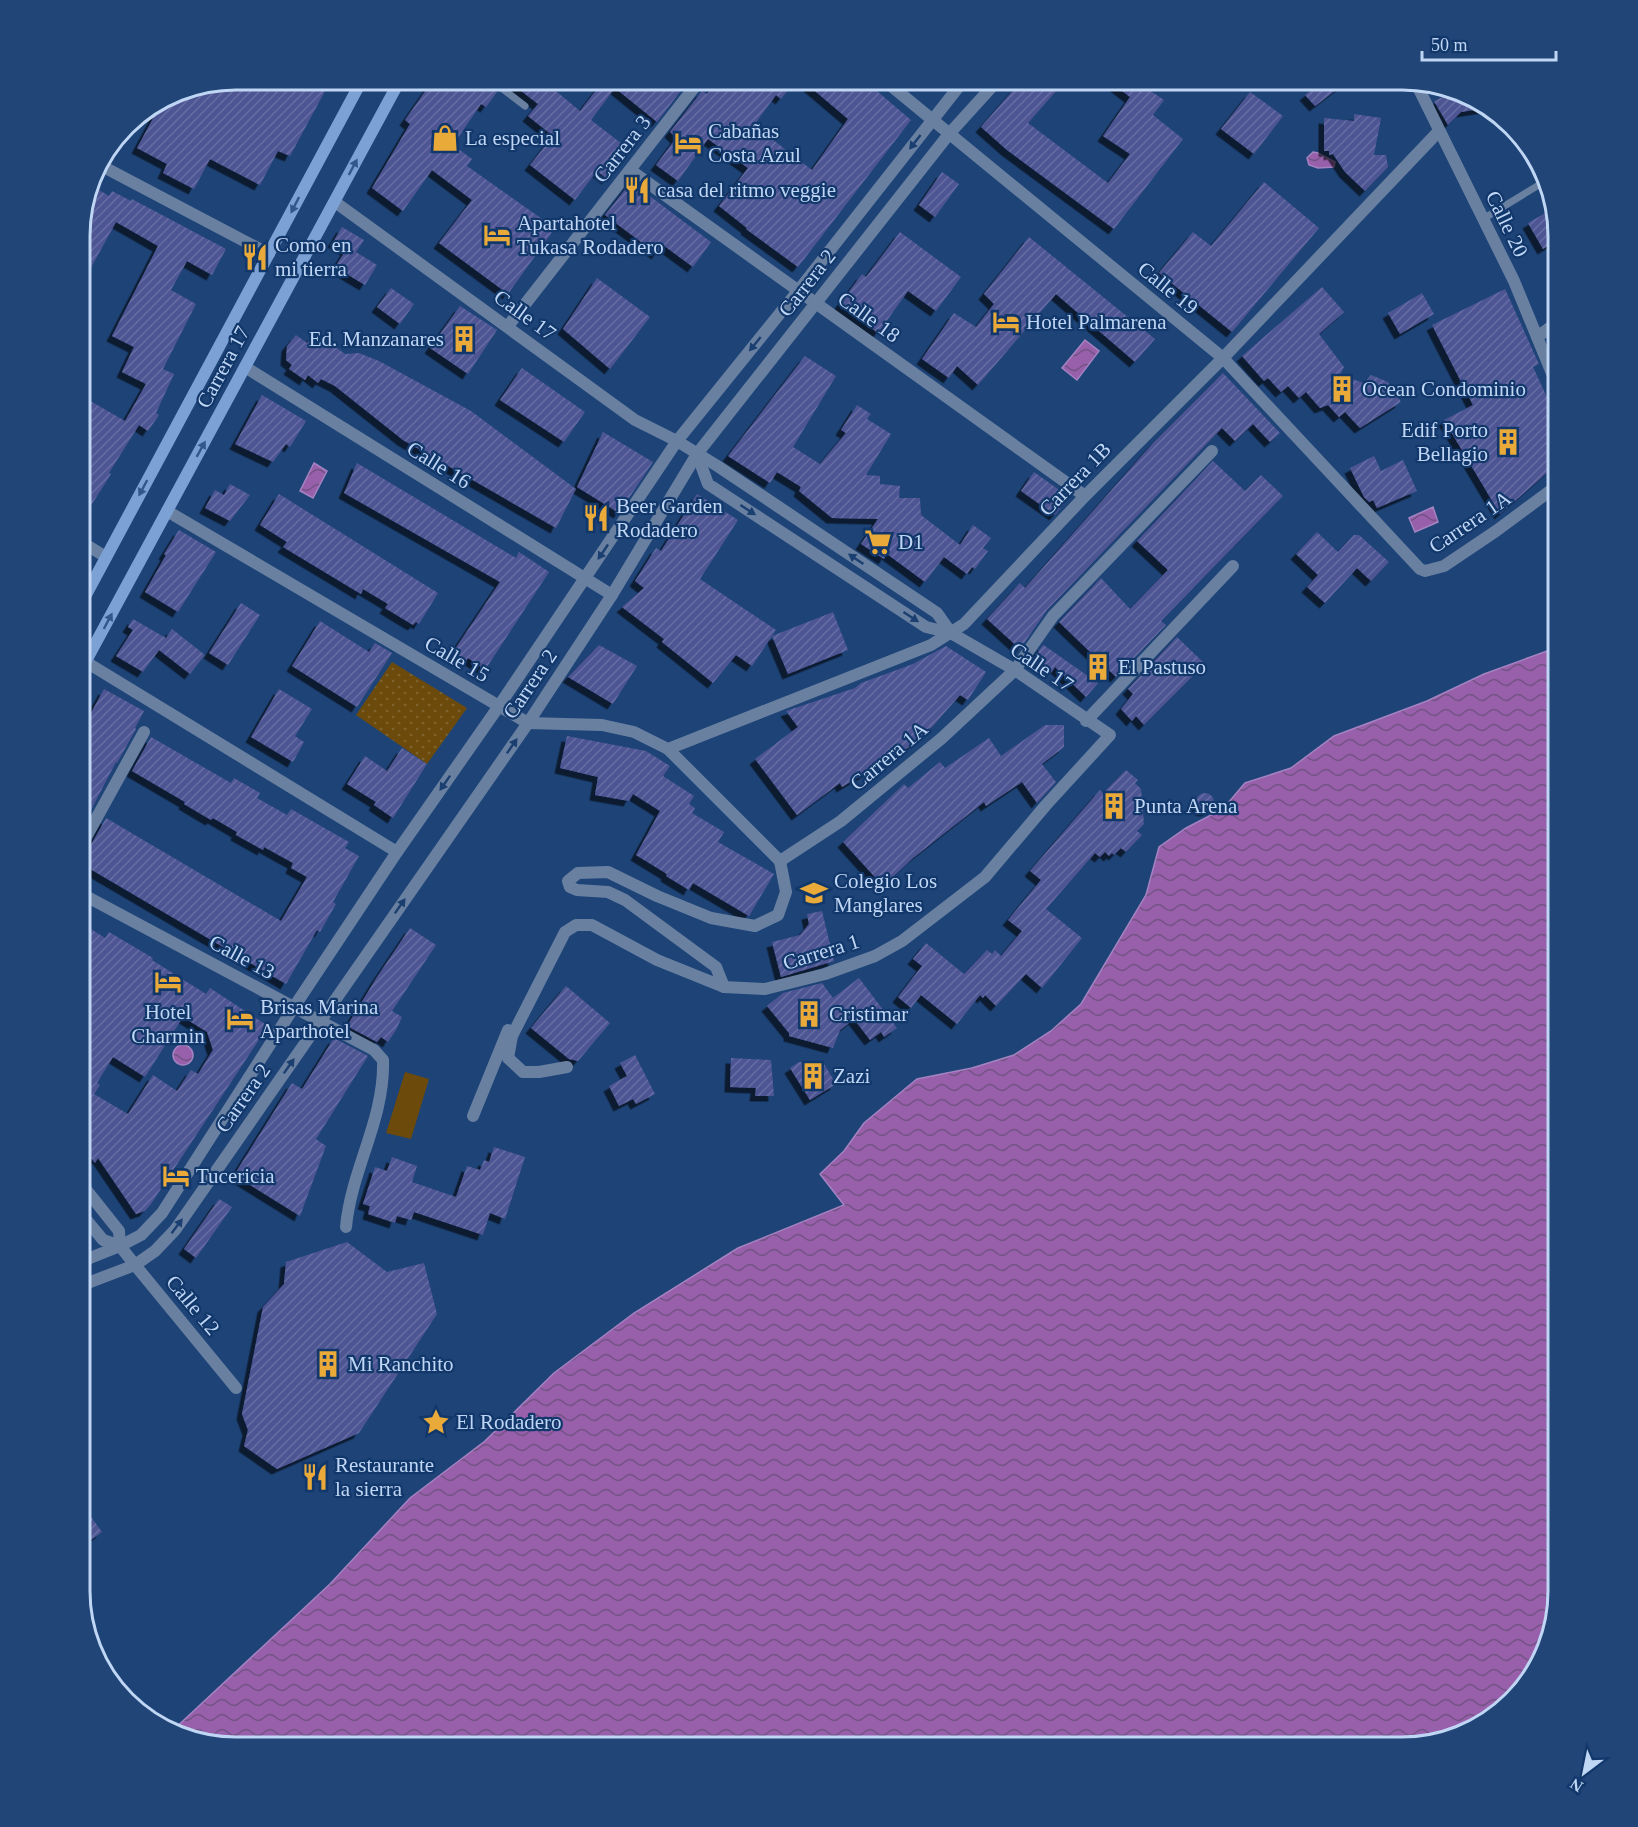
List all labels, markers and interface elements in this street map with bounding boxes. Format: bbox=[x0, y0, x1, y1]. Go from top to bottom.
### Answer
scale bar bbox=[1422, 24, 1556, 62]
text: 50 m bbox=[1431, 35, 1468, 55]
street label: Carrera 3 bbox=[588, 111, 656, 187]
place label: Cabañas Costa Azul bbox=[708, 119, 801, 167]
shop icon: La especial bbox=[430, 123, 460, 153]
place label: La especial bbox=[465, 126, 560, 150]
hotel icon: Cabañas Costa Azul bbox=[673, 128, 703, 158]
one-way arrow bbox=[909, 134, 921, 149]
one-way arrow bbox=[348, 158, 358, 175]
restaurant icon: casa del ritmo veggie bbox=[622, 175, 652, 205]
place label: casa del ritmo veggie bbox=[657, 178, 836, 202]
street label: Calle 20 bbox=[1481, 187, 1533, 261]
one-way arrow bbox=[290, 197, 299, 214]
place label: Apartahotel Tukasa Rodadero bbox=[517, 211, 664, 259]
hotel icon: Apartahotel Tukasa Rodadero bbox=[482, 220, 512, 250]
place label: Como en mi tierra bbox=[275, 233, 352, 281]
restaurant icon: Como en mi tierra bbox=[240, 242, 270, 272]
street label: Carrera 2 bbox=[773, 245, 841, 321]
street label: Calle 19 bbox=[1133, 256, 1203, 320]
street label: Calle 17 bbox=[489, 285, 561, 345]
street label: Calle 18 bbox=[833, 287, 905, 347]
hotel icon: Hotel Palmarena bbox=[991, 307, 1021, 337]
place label: Hotel Palmarena bbox=[1026, 310, 1167, 334]
street label: Carrera 17 bbox=[191, 322, 255, 412]
building icon: Ed. Manzanares bbox=[449, 324, 479, 354]
place label: Ed. Manzanares bbox=[309, 327, 444, 351]
one-way arrow bbox=[750, 337, 762, 352]
building icon: Ocean Condominio bbox=[1327, 374, 1357, 404]
place label: Ocean Condominio bbox=[1362, 377, 1526, 401]
place label: Edif Porto Bellagio bbox=[1401, 418, 1488, 466]
building icon: Edif Porto Bellagio bbox=[1493, 427, 1523, 457]
street label: Calle 16 bbox=[403, 436, 475, 494]
street label: Carrera 1B bbox=[1034, 437, 1116, 521]
one-way arrow bbox=[196, 441, 206, 458]
one-way arrow bbox=[138, 480, 148, 497]
street label: Carrera 1A bbox=[1424, 485, 1516, 558]
place label: Beer Garden Rodadero bbox=[616, 494, 723, 542]
restaurant icon: Beer Garden Rodadero bbox=[581, 503, 611, 533]
one-way arrow bbox=[740, 505, 756, 516]
supermarket icon: D1 bbox=[863, 527, 893, 557]
place label: D1 bbox=[898, 530, 924, 554]
one-way arrow bbox=[597, 544, 609, 560]
one-way arrow bbox=[848, 554, 864, 565]
one-way arrow bbox=[103, 612, 113, 629]
one-way arrow bbox=[903, 612, 919, 623]
street label: Calle 15 bbox=[420, 631, 494, 687]
street label: Calle 17 bbox=[1006, 637, 1078, 697]
street label: Carrera 2 bbox=[498, 645, 562, 723]
building icon: El Pastuso bbox=[1083, 652, 1113, 682]
place label: El Pastuso bbox=[1118, 655, 1206, 679]
street label: Carrera 1A bbox=[845, 716, 933, 795]
one-way arrow bbox=[506, 738, 517, 754]
one-way arrow bbox=[439, 774, 451, 790]
building icon: Punta Arena bbox=[1099, 791, 1129, 821]
place label: Punta Arena bbox=[1134, 794, 1238, 818]
place label: Colegio Los Manglares bbox=[834, 869, 937, 917]
school or university icon: Colegio Los Manglares bbox=[799, 878, 829, 908]
one-way arrow bbox=[394, 898, 405, 914]
street label: Carrera 1 bbox=[780, 929, 862, 975]
street label: Calle 13 bbox=[205, 930, 279, 984]
hotel icon: Hotel Charmin bbox=[153, 967, 183, 997]
place label: Brisas Marina Aparthotel bbox=[260, 995, 379, 1043]
building icon: Cristimar bbox=[794, 999, 824, 1029]
place label: Hotel Charmin bbox=[131, 1000, 205, 1048]
place label: Cristimar bbox=[829, 1002, 908, 1026]
hotel icon: Brisas Marina Aparthotel bbox=[225, 1004, 255, 1034]
one-way arrow bbox=[283, 1058, 295, 1074]
street label: Carrera 2 bbox=[211, 1059, 275, 1137]
building icon: Zazi bbox=[798, 1061, 828, 1091]
place label: Zazi bbox=[833, 1064, 870, 1088]
hotel icon: Tucericia bbox=[161, 1161, 191, 1191]
place label: Tucericia bbox=[196, 1164, 275, 1188]
one-way arrow bbox=[171, 1218, 183, 1233]
street label: Calle 12 bbox=[161, 1270, 225, 1340]
building icon: Mi Ranchito bbox=[313, 1349, 343, 1379]
place label: Mi Ranchito bbox=[348, 1352, 454, 1376]
place icon: El Rodadero bbox=[421, 1407, 451, 1437]
place label: El Rodadero bbox=[456, 1410, 562, 1434]
place label: Restaurante la sierra bbox=[335, 1453, 434, 1501]
restaurant icon: Restaurante la sierra bbox=[300, 1462, 330, 1492]
north arrow bbox=[1554, 1743, 1614, 1803]
text: N bbox=[1567, 1775, 1586, 1796]

